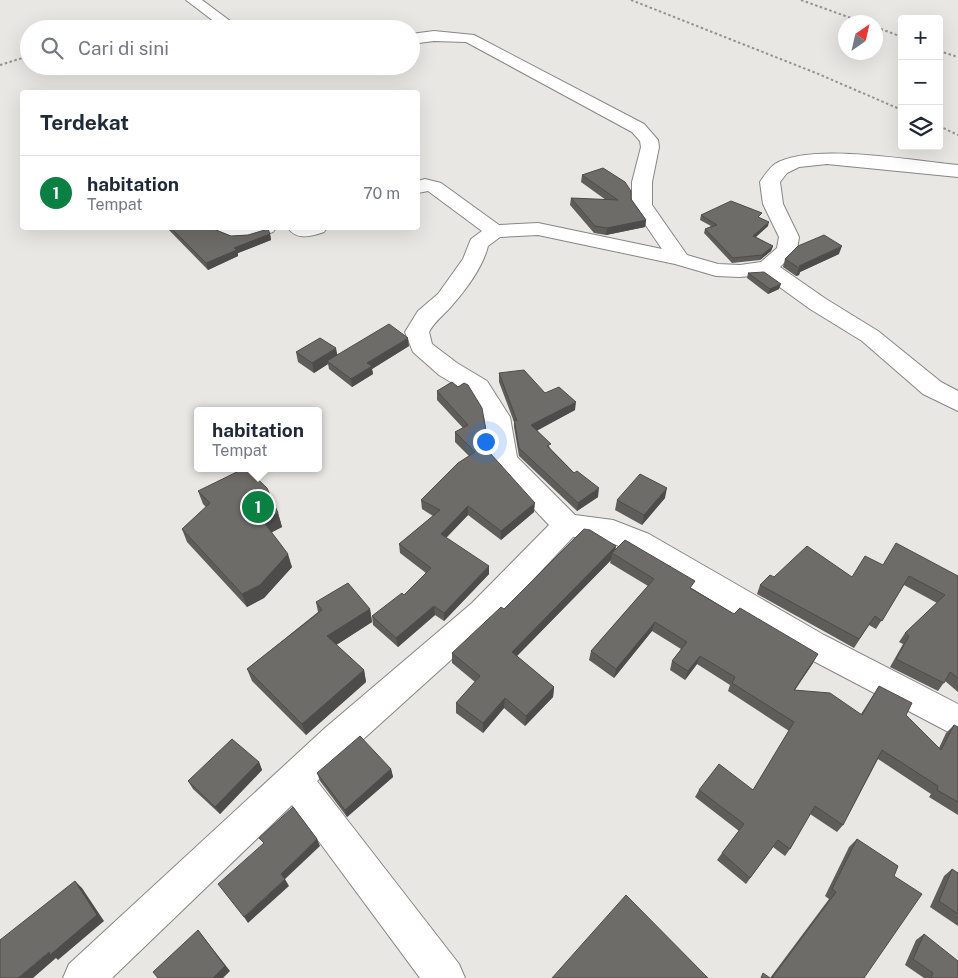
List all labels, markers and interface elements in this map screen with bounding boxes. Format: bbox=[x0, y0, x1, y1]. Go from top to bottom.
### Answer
north arrow bbox=[838, 15, 883, 60]
map controls bbox=[898, 15, 943, 150]
button: + bbox=[898, 15, 943, 60]
search box bbox=[20, 20, 420, 75]
icon: search bbox=[38, 34, 66, 62]
text: Cari di sini bbox=[78, 37, 169, 59]
button: − bbox=[898, 60, 943, 105]
button: layers bbox=[898, 105, 943, 150]
text: Terdekat bbox=[40, 110, 129, 135]
text: habitation bbox=[87, 173, 179, 195]
text: 1 bbox=[53, 184, 59, 203]
text: 70 m bbox=[363, 184, 400, 203]
text: Tempat bbox=[87, 195, 142, 214]
popup bbox=[194, 407, 322, 472]
text: habitation bbox=[212, 419, 304, 441]
your location bbox=[473, 429, 499, 455]
text: Tempat bbox=[212, 441, 267, 460]
pin: 1 bbox=[242, 488, 274, 526]

